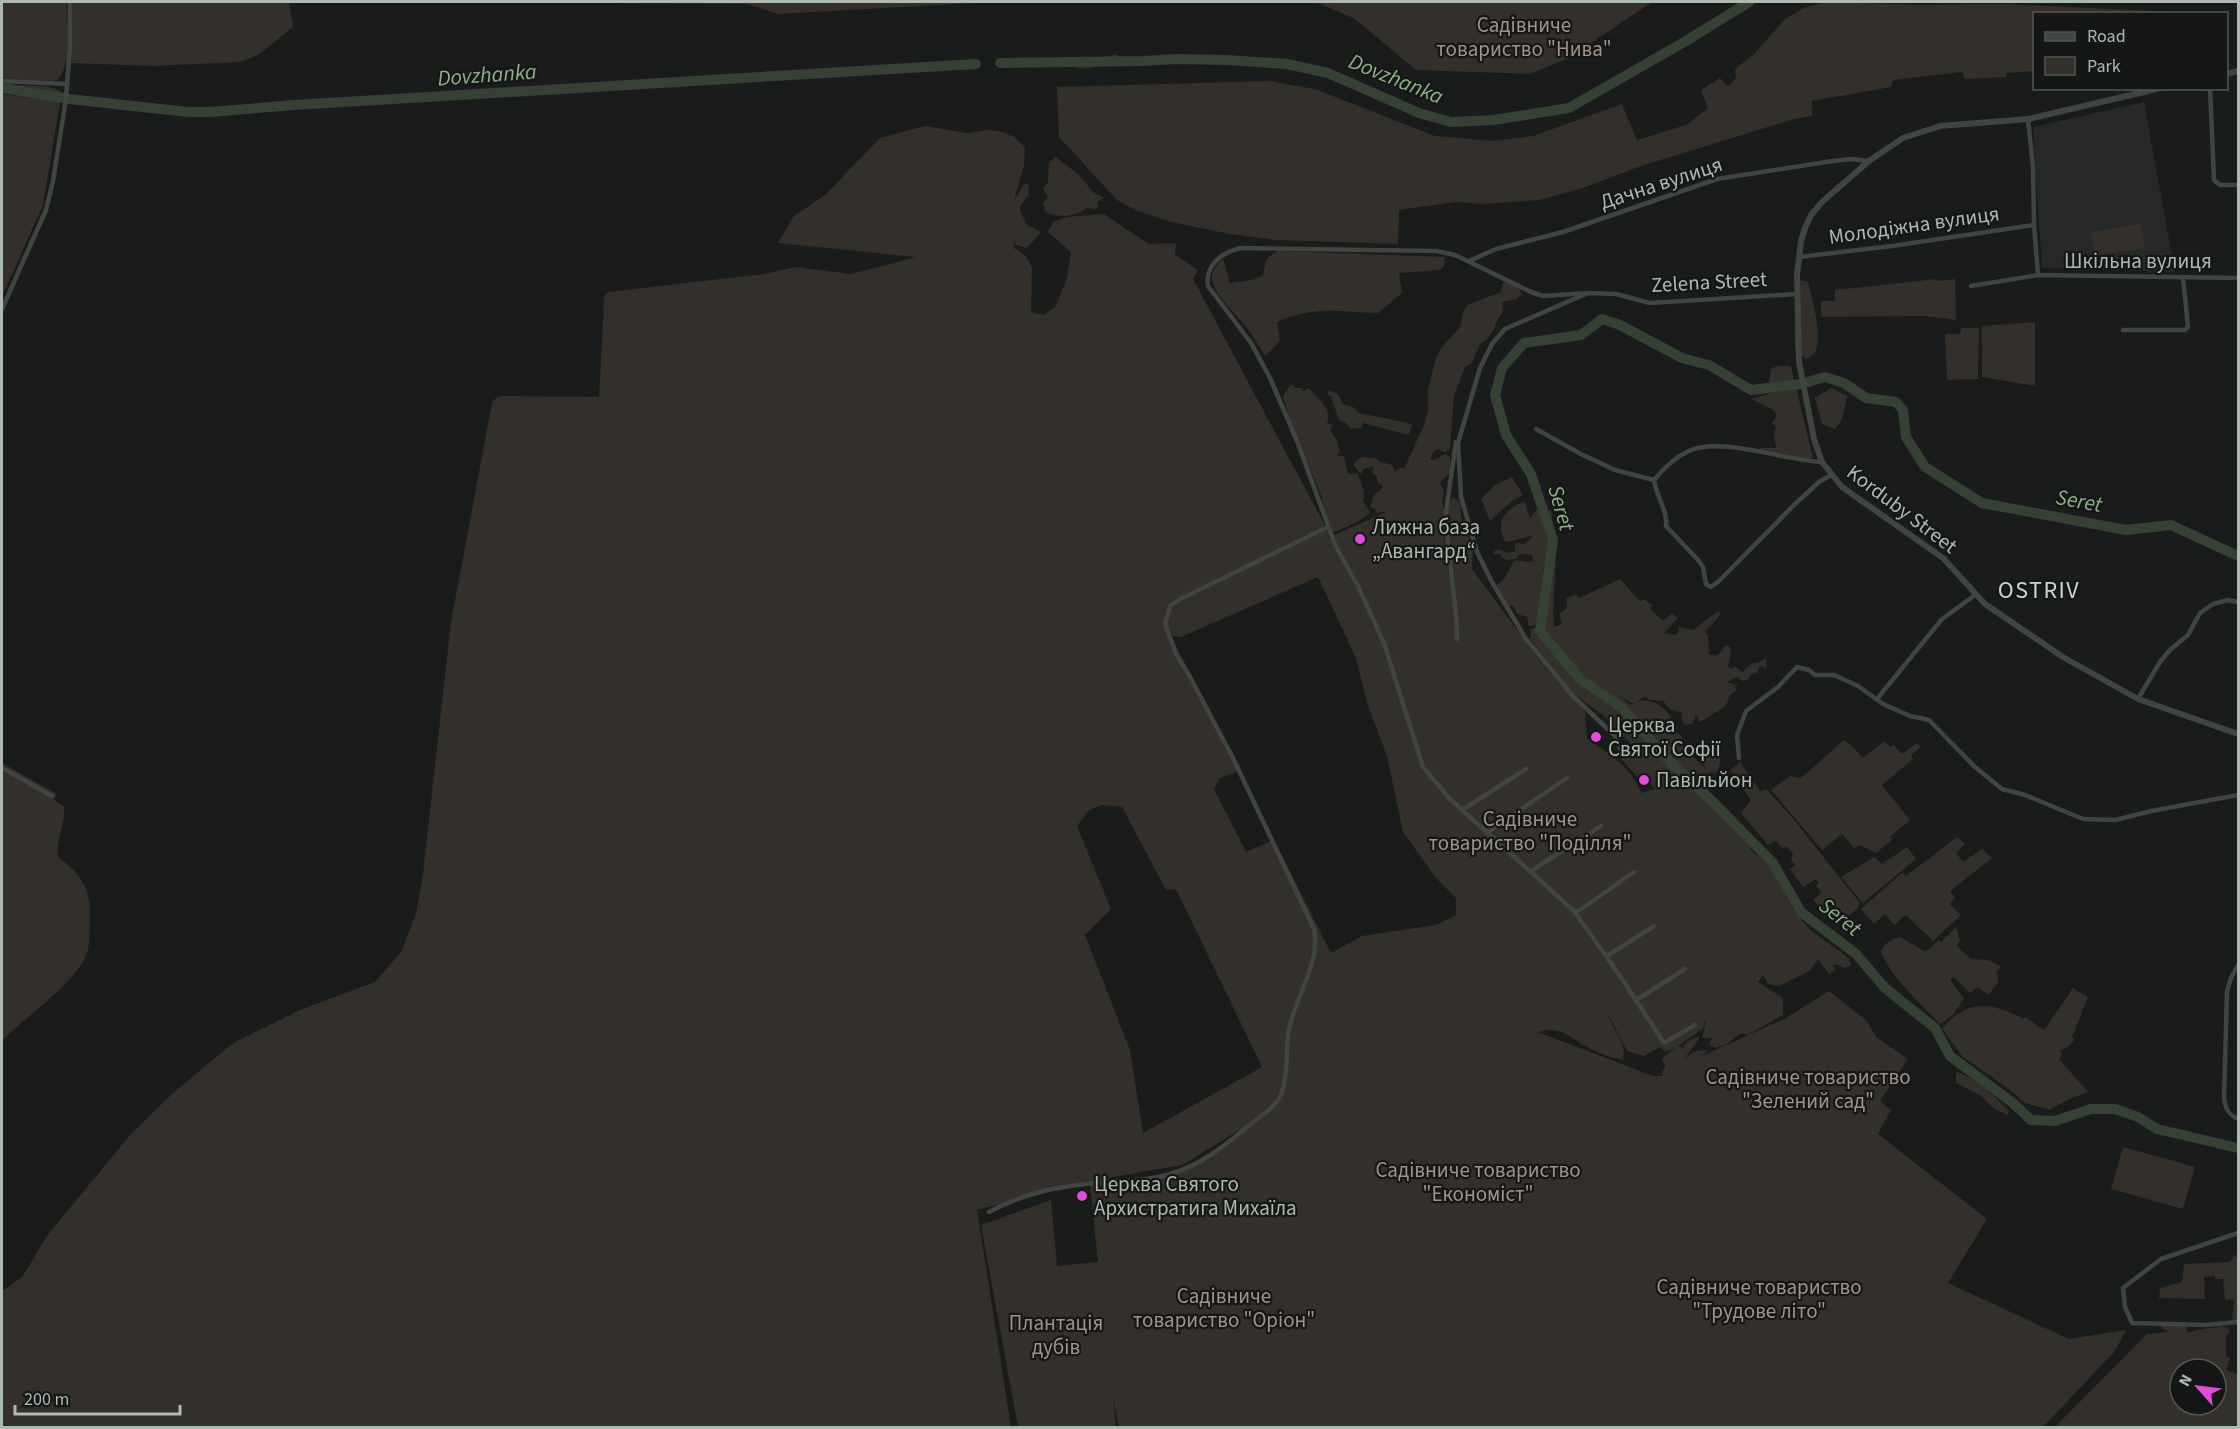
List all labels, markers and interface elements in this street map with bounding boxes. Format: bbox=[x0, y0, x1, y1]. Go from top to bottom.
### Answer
park label: Садівниче товариство "Нива" bbox=[1436, 10, 1612, 64]
legend bbox=[2033, 12, 2228, 90]
text: Road bbox=[2087, 24, 2126, 49]
water label: Dovzhanka bbox=[1344, 46, 1448, 113]
text: Park bbox=[2087, 54, 2121, 79]
water label: Dovzhanka bbox=[436, 56, 538, 94]
street label: Дачна вулиця bbox=[1596, 149, 1726, 217]
street label: Молодіжна вулиця bbox=[1827, 198, 2001, 252]
street label: Шкільна вулиця bbox=[2064, 246, 2212, 276]
street label: Zelena Street bbox=[1650, 264, 1768, 300]
street label: Korduby Street bbox=[1840, 457, 1964, 561]
water label: Seret bbox=[1539, 481, 1583, 536]
water label: Seret bbox=[2053, 481, 2105, 521]
place label: Лижна база „Авангард“ bbox=[1372, 512, 1480, 566]
marker: Лижна база „Авангард“ bbox=[1353, 532, 1367, 546]
district label: OSTRIV bbox=[1998, 573, 2080, 608]
place label: Церква Святої Софії bbox=[1608, 710, 1721, 764]
marker: Церква Святої Софії bbox=[1589, 730, 1603, 744]
place label: Павільйон bbox=[1656, 765, 1752, 795]
marker: Павільйон bbox=[1637, 773, 1651, 787]
park label: Садівниче товариство "Поділля" bbox=[1428, 804, 1632, 858]
water label: Seret bbox=[1812, 890, 1869, 944]
park label: Садівниче товариство "Зелений сад" bbox=[1705, 1062, 1911, 1116]
park label: Садівниче товариство "Економіст" bbox=[1375, 1155, 1581, 1209]
place label: Церква Святого Архистратига Михаїла bbox=[1094, 1169, 1297, 1223]
marker: Церква Святого Архистратига Михаїла bbox=[1075, 1189, 1089, 1203]
park label: Садівниче товариство "Трудове літо" bbox=[1656, 1272, 1862, 1326]
park label: Садівниче товариство "Оріон" bbox=[1133, 1281, 1315, 1335]
park label: Плантація дубів bbox=[1009, 1308, 1103, 1362]
north arrow bbox=[2168, 1357, 2228, 1417]
text: N bbox=[2173, 1371, 2198, 1390]
scale bar bbox=[15, 1378, 180, 1416]
text: 200 m bbox=[24, 1387, 69, 1412]

